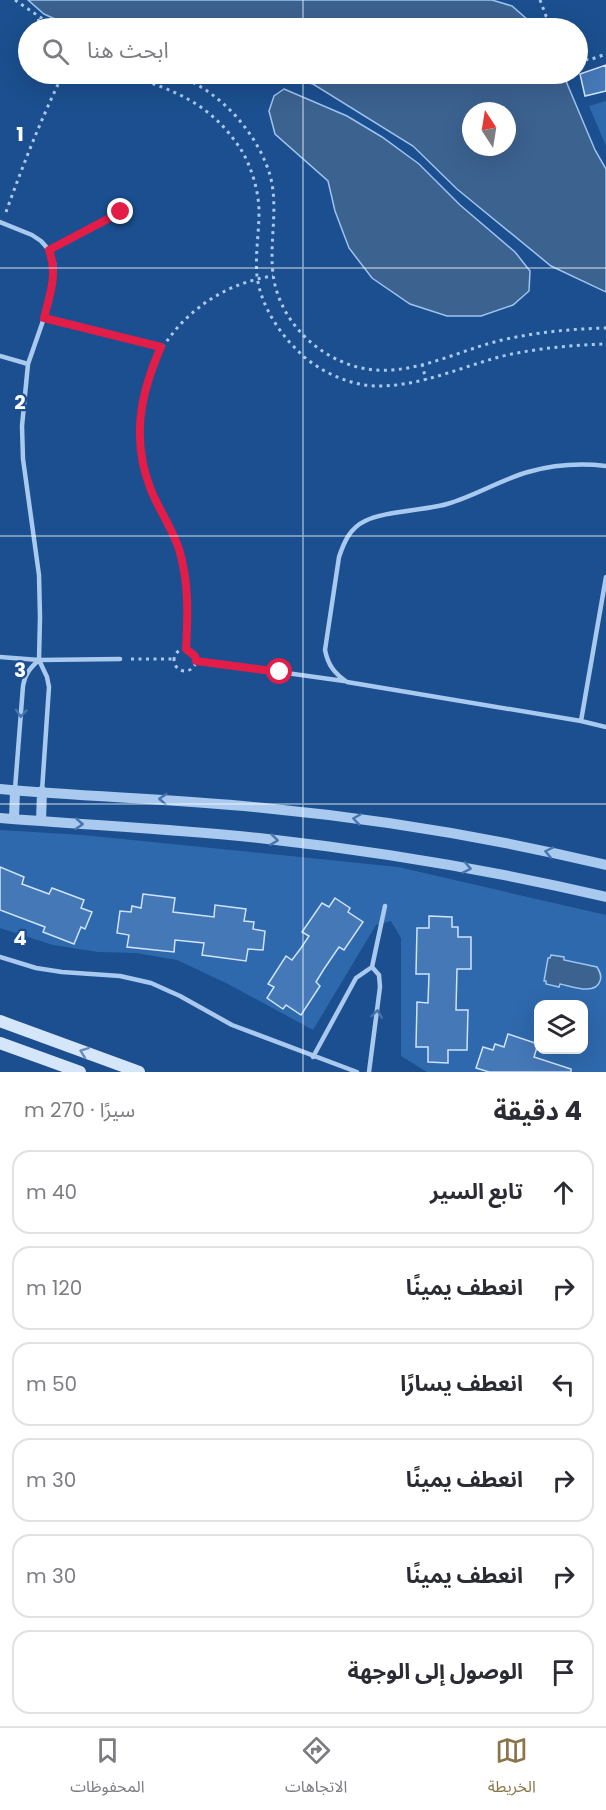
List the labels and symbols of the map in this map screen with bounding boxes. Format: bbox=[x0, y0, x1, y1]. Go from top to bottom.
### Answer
north arrow bbox=[462, 102, 516, 156]
text: 1 bbox=[16, 120, 24, 148]
route end bbox=[107, 198, 133, 224]
text: 2 bbox=[14, 388, 26, 416]
text: 3 bbox=[14, 656, 26, 684]
route start bbox=[266, 658, 292, 684]
one-way arrow bbox=[14, 708, 27, 717]
one-way arrow bbox=[158, 793, 167, 806]
one-way arrow bbox=[352, 813, 361, 825]
one-way arrow bbox=[75, 817, 84, 830]
one-way arrow bbox=[269, 833, 278, 846]
one-way arrow bbox=[544, 846, 554, 859]
one-way arrow bbox=[461, 861, 471, 874]
text: 4 bbox=[13, 924, 27, 952]
one-way arrow bbox=[370, 1009, 383, 1019]
one-way arrow bbox=[79, 1047, 90, 1060]

